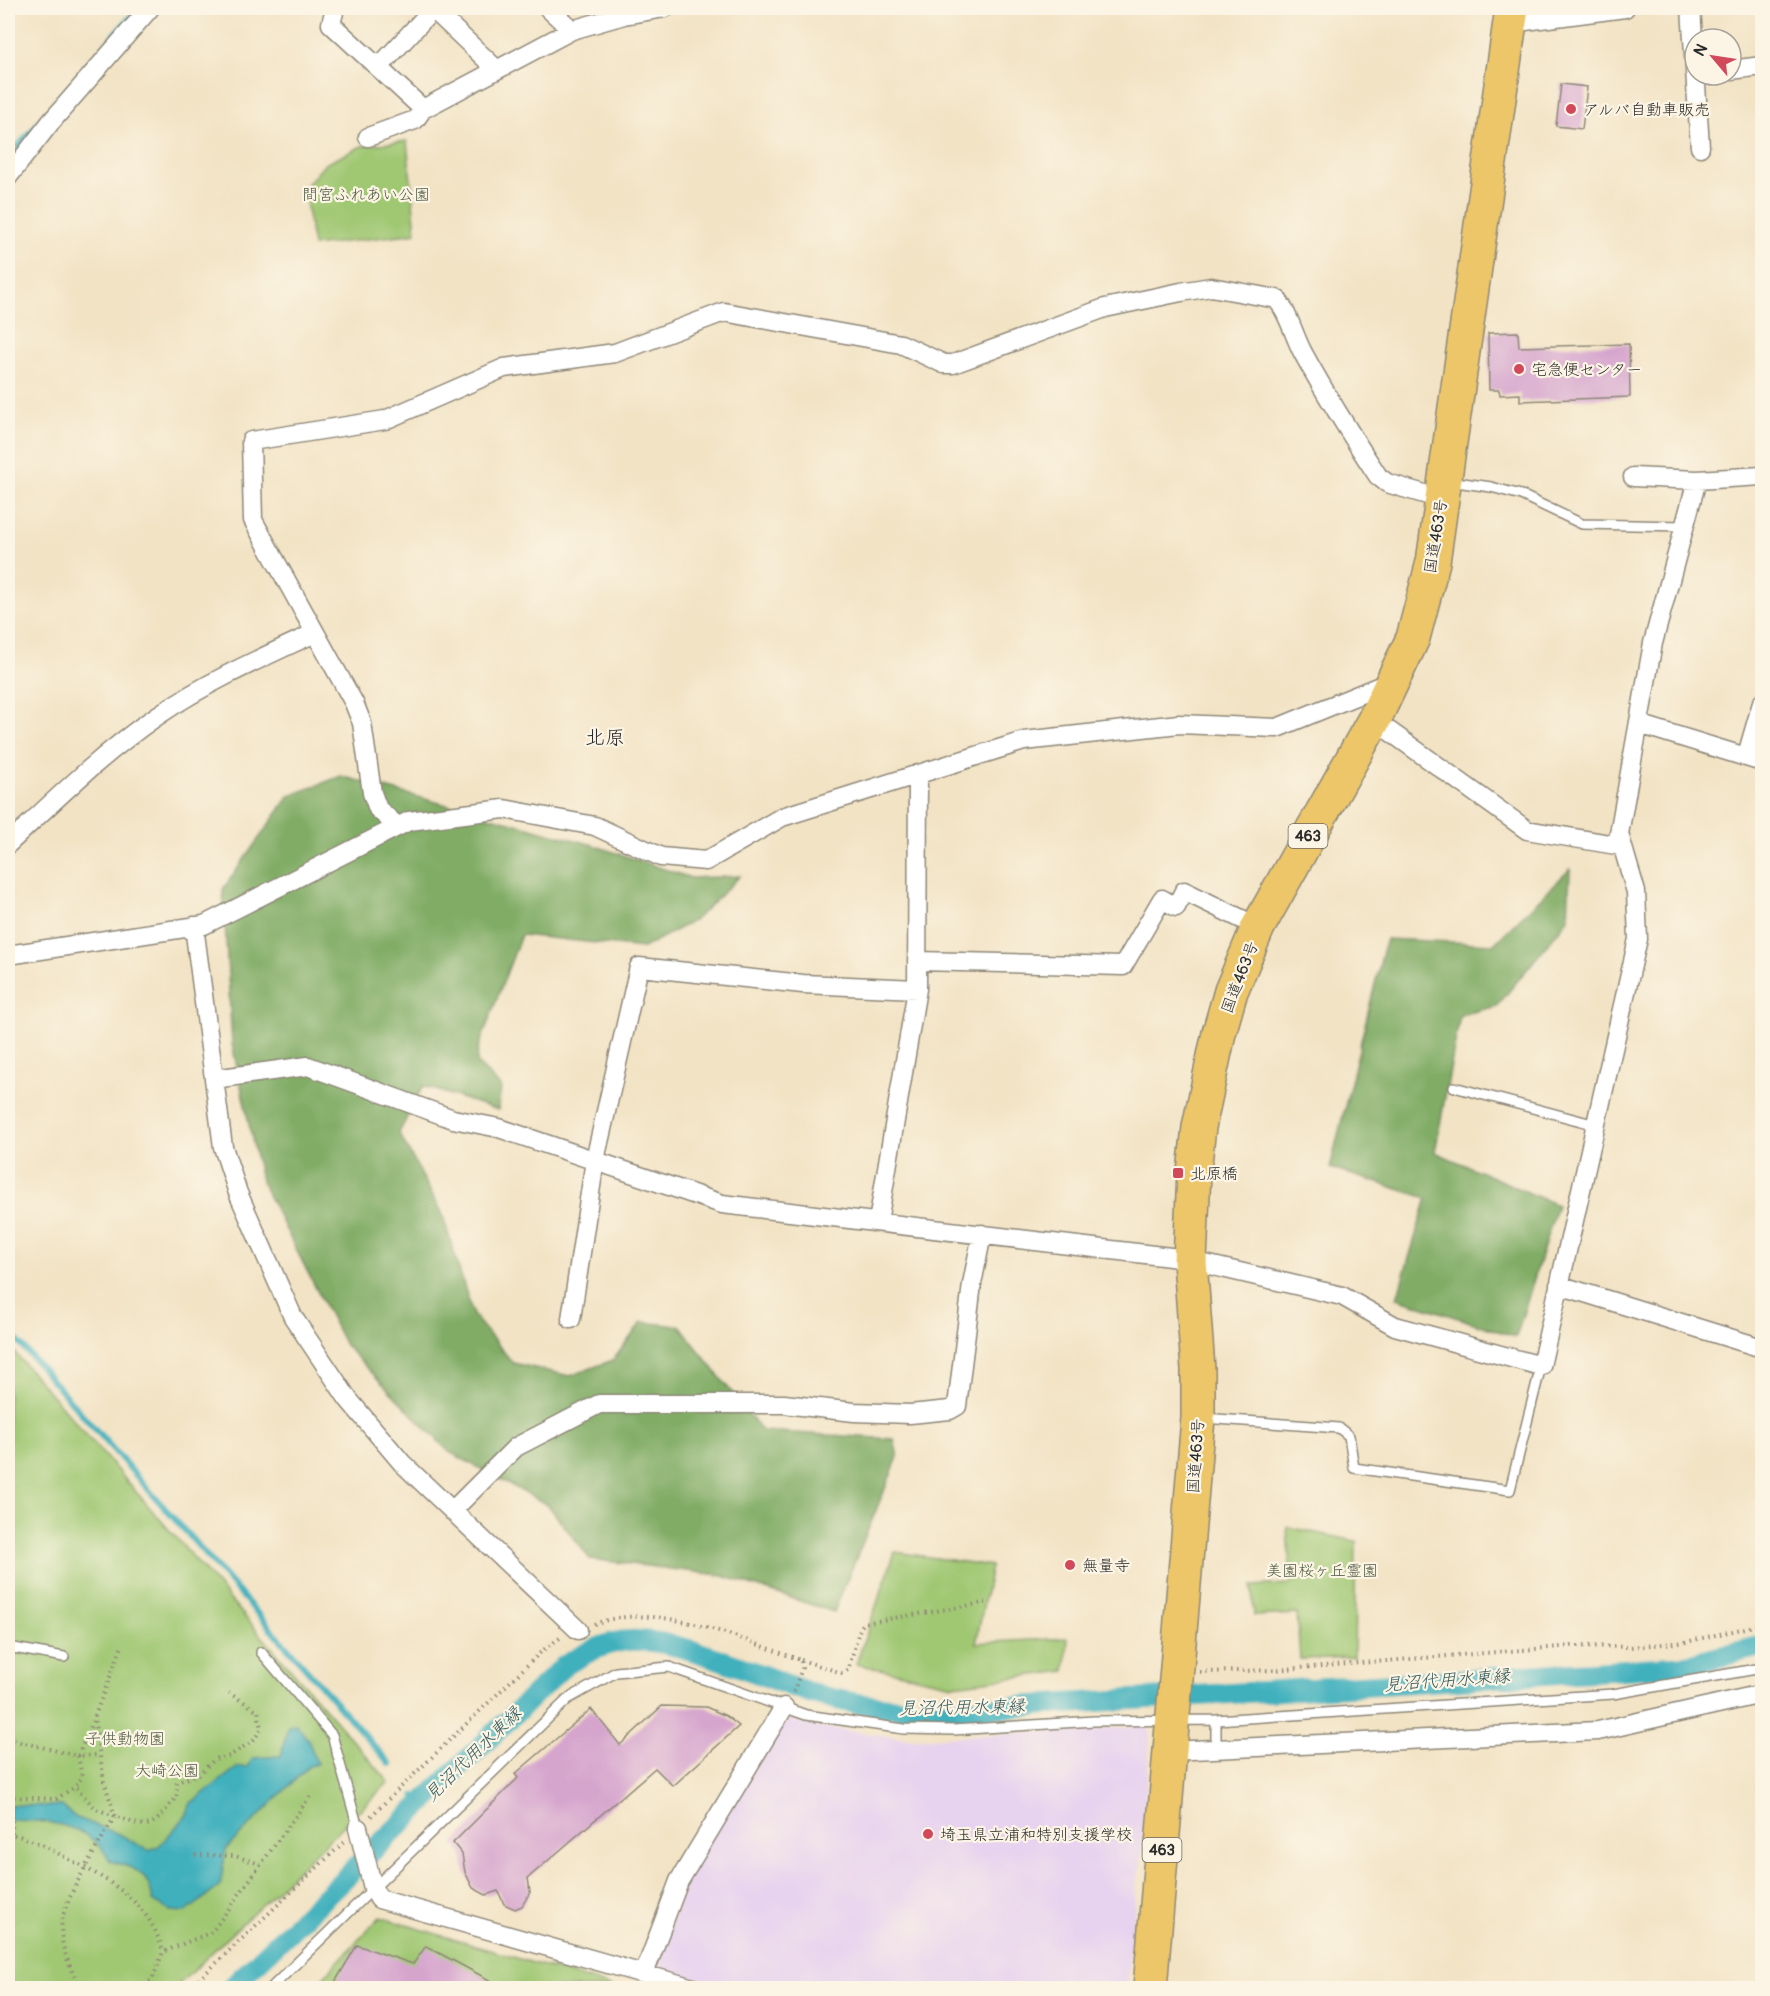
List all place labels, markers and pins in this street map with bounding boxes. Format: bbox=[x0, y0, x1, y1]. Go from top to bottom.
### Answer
place label: アルバ自動車販売 bbox=[1583, 100, 1710, 120]
marker: アルバ自動車販売 bbox=[1564, 102, 1578, 116]
place label: 宅急便センター bbox=[1531, 360, 1642, 380]
marker: 宅急便センター bbox=[1512, 362, 1526, 376]
place label: 北原橋 bbox=[1190, 1164, 1238, 1184]
marker: 北原橋 bbox=[1171, 1166, 1185, 1180]
place label: 無量寺 bbox=[1082, 1556, 1130, 1576]
marker: 無量寺 bbox=[1063, 1558, 1077, 1572]
place label: 埼玉県立浦和特別支援学校 bbox=[940, 1825, 1132, 1845]
marker: 埼玉県立浦和特別支援学校 bbox=[921, 1827, 935, 1841]

